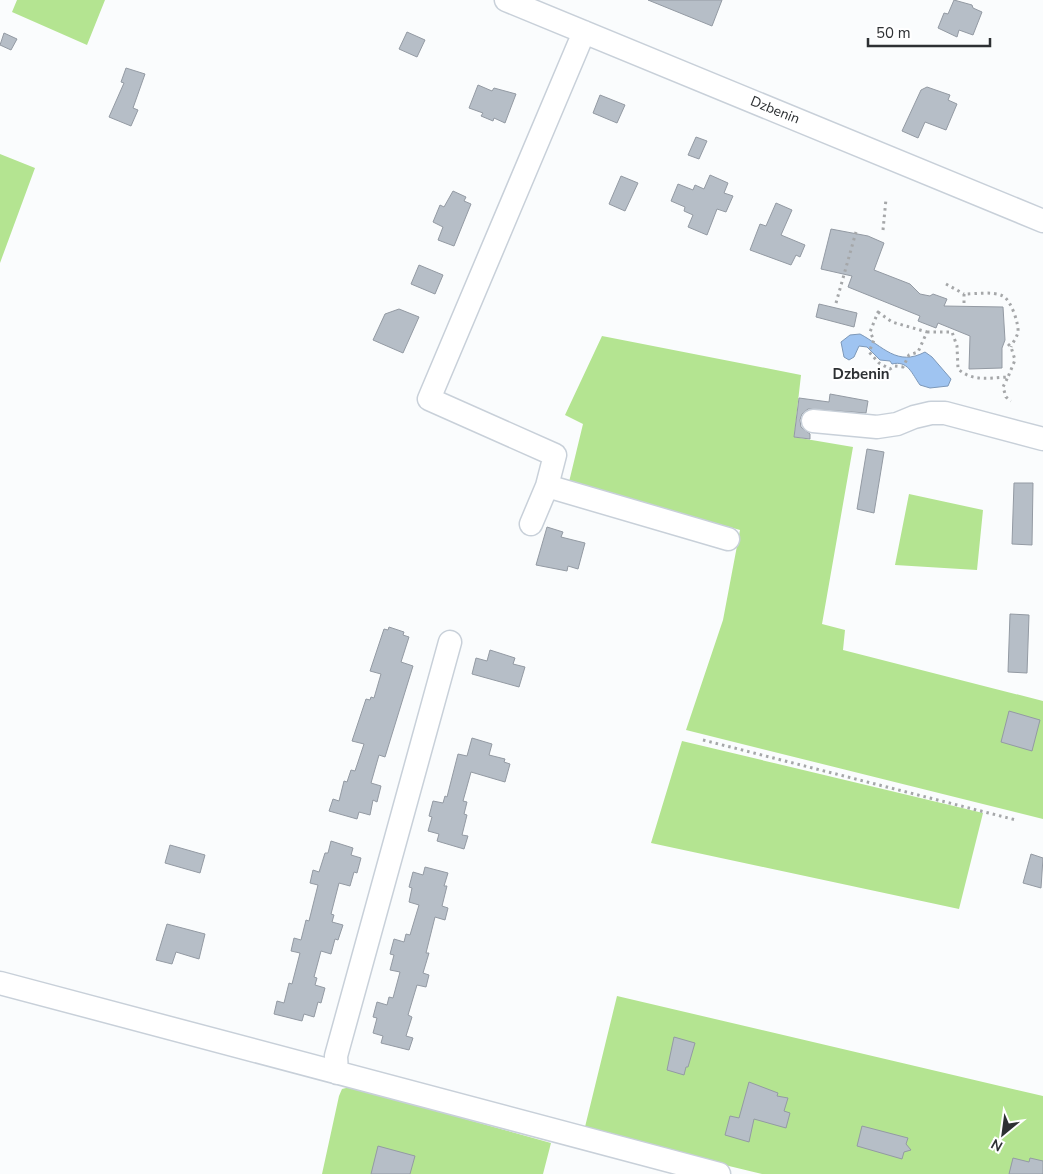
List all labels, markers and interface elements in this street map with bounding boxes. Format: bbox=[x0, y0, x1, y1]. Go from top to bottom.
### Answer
scale bar bbox=[868, 15, 990, 47]
text: 50 m bbox=[876, 23, 911, 43]
street label: Dzbenin bbox=[748, 92, 802, 128]
district label: Dzbenin bbox=[832, 364, 890, 384]
north arrow bbox=[978, 1109, 1028, 1159]
text: N bbox=[988, 1134, 1006, 1156]

